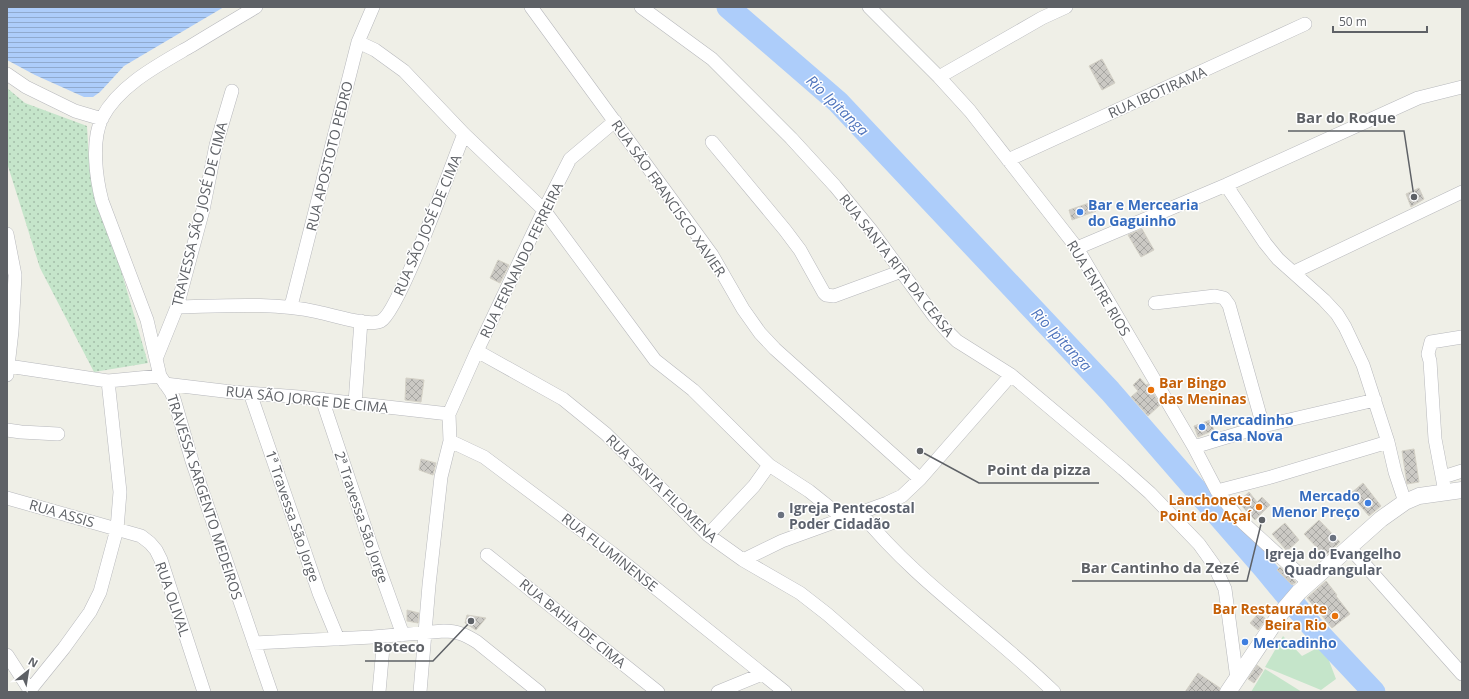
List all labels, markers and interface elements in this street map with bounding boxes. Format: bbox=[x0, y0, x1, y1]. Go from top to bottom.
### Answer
scale bar bbox=[1333, 8, 1427, 34]
text: 50 m bbox=[1339, 13, 1367, 30]
street label: RUA IBOTIRAMA bbox=[1105, 62, 1209, 122]
water label: Rio Ipitanga bbox=[802, 70, 874, 140]
street label: RUA APOSTOTO PEDRO bbox=[301, 79, 357, 233]
callout: Bar do Roque bbox=[1288, 104, 1404, 131]
text: Bar do Roque bbox=[1296, 107, 1396, 127]
street label: RUA SÃO FRANCISCO XAVIER bbox=[608, 116, 731, 280]
street label: TRAVESSA SÃO JOSÉ DE CIMA bbox=[167, 120, 231, 308]
street label: RUA SÃO JOSÉ DE CIMA bbox=[389, 151, 465, 299]
street label: RUA FERNANDO FERREIRA bbox=[475, 179, 567, 341]
street label: RUA SANTA RITA DA CEASA bbox=[835, 190, 959, 340]
place label: Bar e Mercearia do Gaguinho bbox=[1088, 195, 1199, 230]
marker: Bar e Mercearia do Gaguinho bbox=[1075, 207, 1085, 217]
street label: RUA ENTRE RIOS bbox=[1063, 237, 1135, 339]
water label: Rio Ipitanga bbox=[1028, 303, 1097, 375]
place label: Bar Bingo das Meninas bbox=[1159, 373, 1247, 408]
street label: RUA SÃO JORGE DE CIMA bbox=[225, 381, 389, 417]
marker: Bar Bingo das Meninas bbox=[1146, 385, 1156, 395]
street label: TRAVESSA SARGENTO MEDEIROS bbox=[163, 392, 247, 602]
place label: Mercadinho Casa Nova bbox=[1210, 410, 1294, 445]
marker: Mercadinho Casa Nova bbox=[1197, 422, 1207, 432]
street label: RUA SANTA FILOMENA bbox=[602, 430, 722, 546]
street label: 1ª Travessa São Jorge bbox=[262, 448, 325, 585]
street label: 2ª Travessa São Jorge bbox=[331, 449, 394, 586]
callout: Point da pizza bbox=[979, 456, 1099, 483]
text: Point da pizza bbox=[987, 459, 1091, 479]
place label: Mercado Menor Preço bbox=[1271, 486, 1360, 521]
place label: Lanchonete Point do Açaí bbox=[1160, 490, 1252, 525]
street label: RUA ASSIS bbox=[27, 495, 97, 531]
place label: Igreja Pentecostal Poder Cidadão bbox=[789, 498, 915, 533]
marker: Mercado Menor Preço bbox=[1363, 498, 1373, 508]
marker: Lanchonete Point do Açaí bbox=[1254, 502, 1264, 512]
street label: RUA FLUMINENSE bbox=[558, 509, 662, 595]
marker: Igreja Pentecostal Poder Cidadão bbox=[776, 510, 786, 520]
marker: Igreja do Evangelho Quadrangular bbox=[1328, 533, 1338, 543]
place label: Igreja do Evangelho Quadrangular bbox=[1265, 544, 1402, 579]
callout: Bar Cantinho da Zezé bbox=[1072, 554, 1247, 581]
text: Bar Cantinho da Zezé bbox=[1081, 557, 1239, 577]
street label: RUA OLIVAL bbox=[151, 559, 195, 639]
street label: RUA BAHIA DE CIMA bbox=[516, 574, 630, 672]
place label: Bar Restaurante Beira Rio bbox=[1213, 599, 1327, 634]
marker: Bar Restaurante Beira Rio bbox=[1330, 611, 1340, 621]
place label: Mercadinho bbox=[1253, 633, 1337, 652]
callout: Boteco bbox=[365, 634, 433, 661]
text: Boteco bbox=[373, 636, 425, 656]
marker: Mercadinho bbox=[1240, 637, 1250, 647]
north arrow bbox=[8, 651, 48, 691]
text: N bbox=[26, 653, 41, 671]

